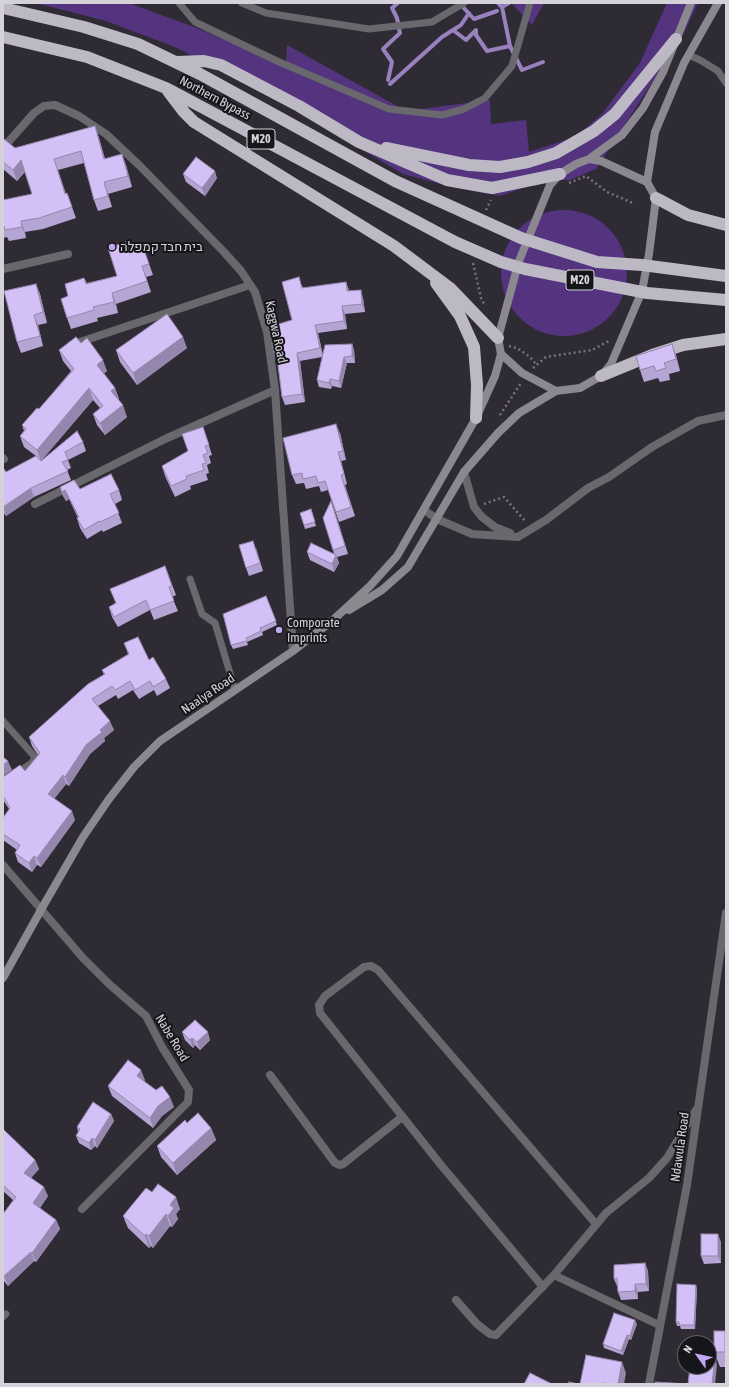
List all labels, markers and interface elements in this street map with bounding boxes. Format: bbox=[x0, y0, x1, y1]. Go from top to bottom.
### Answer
street label: Northern Bypass bbox=[177, 73, 253, 123]
road number: M20 bbox=[247, 129, 275, 149]
place label: בית חבד קמפלה bbox=[120, 239, 203, 255]
marker: בית חבד קמפלה bbox=[107, 242, 117, 252]
road number: M20 bbox=[566, 270, 594, 290]
street label: Kaggwa Road bbox=[262, 299, 290, 365]
place label: Comporate Imprints bbox=[287, 615, 340, 646]
marker: Comporate Imprints bbox=[274, 625, 284, 635]
street label: Naalya Road bbox=[178, 670, 238, 718]
street label: Nabe Road bbox=[152, 1012, 192, 1064]
street label: Ndawula Road bbox=[667, 1111, 693, 1183]
north arrow bbox=[677, 1335, 717, 1375]
text: N bbox=[681, 1343, 695, 1355]

